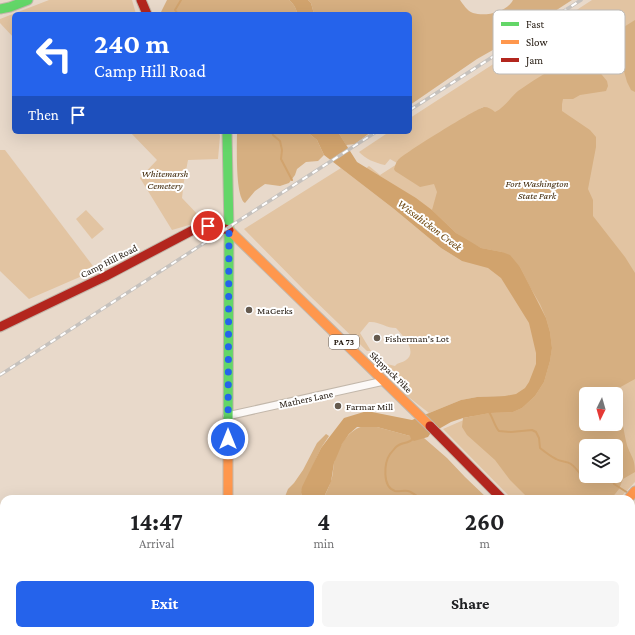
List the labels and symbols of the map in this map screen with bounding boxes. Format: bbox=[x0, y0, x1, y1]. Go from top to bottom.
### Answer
legend bbox=[493, 10, 625, 74]
text: Fast bbox=[526, 18, 545, 30]
text: Slow bbox=[526, 36, 548, 48]
text: Jam bbox=[525, 54, 543, 67]
park label: Whitemarsh Cemetery bbox=[142, 168, 189, 191]
park label: Fort Washington State Park bbox=[505, 178, 569, 201]
water label: Wissahickon Creek bbox=[396, 197, 465, 254]
pin bbox=[191, 209, 225, 243]
street label: Camp Hill Road bbox=[79, 242, 140, 280]
marker: MaGerks bbox=[244, 305, 254, 315]
place label: MaGerks bbox=[257, 305, 293, 316]
marker: Fisherman's Lot bbox=[372, 333, 382, 343]
place label: Fisherman's Lot bbox=[385, 333, 450, 344]
road number: PA 73 bbox=[329, 335, 359, 349]
street label: Skippack Pike bbox=[368, 349, 415, 395]
north arrow bbox=[579, 387, 623, 431]
street label: Mathers Lane bbox=[278, 388, 334, 410]
marker: Farmar Mill bbox=[333, 401, 343, 411]
place label: Farmar Mill bbox=[346, 401, 394, 412]
position arrow bbox=[207, 418, 249, 460]

